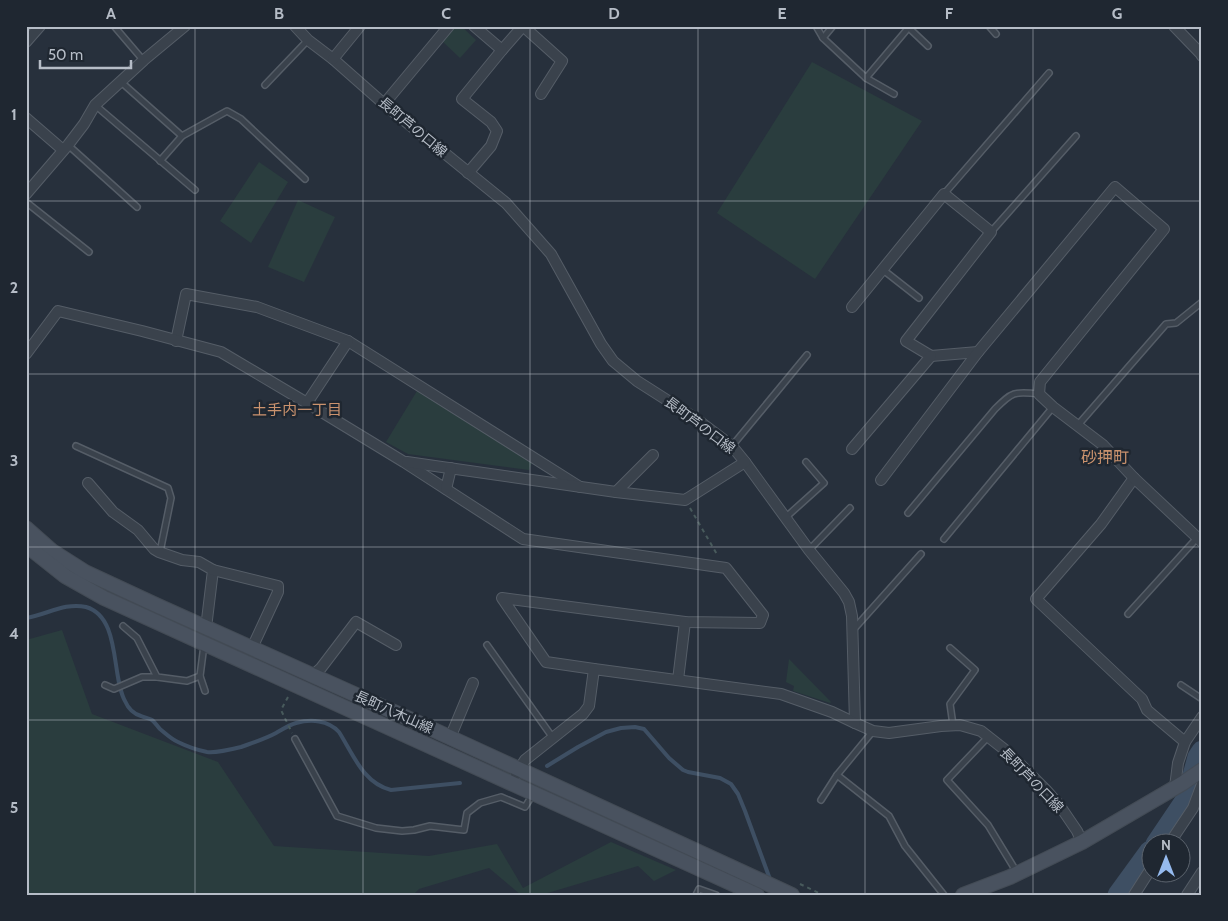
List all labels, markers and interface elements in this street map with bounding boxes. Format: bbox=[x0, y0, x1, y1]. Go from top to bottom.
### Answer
text: A bbox=[106, 4, 116, 23]
text: B bbox=[274, 4, 284, 23]
text: C bbox=[441, 4, 451, 23]
text: D bbox=[608, 4, 620, 23]
text: E bbox=[777, 4, 787, 23]
text: F bbox=[945, 4, 954, 23]
text: G bbox=[1112, 4, 1122, 23]
scale bar bbox=[40, 38, 131, 70]
text: 50 m bbox=[48, 46, 83, 64]
street label: 長町芦の口線 bbox=[375, 93, 451, 161]
text: 1 bbox=[11, 105, 17, 124]
text: 2 bbox=[10, 278, 18, 297]
street label: 長町芦の口線 bbox=[661, 393, 739, 457]
district label: 土手内一丁目 bbox=[252, 401, 342, 419]
district label: 砂押町 bbox=[1081, 448, 1129, 467]
text: 3 bbox=[10, 451, 18, 470]
text: 4 bbox=[9, 624, 19, 643]
street label: 長町八木山線 bbox=[352, 687, 436, 737]
street label: 長町芦の口線 bbox=[996, 744, 1068, 816]
text: 5 bbox=[10, 798, 18, 817]
north arrow bbox=[1140, 834, 1190, 884]
text: N bbox=[1161, 836, 1171, 854]

